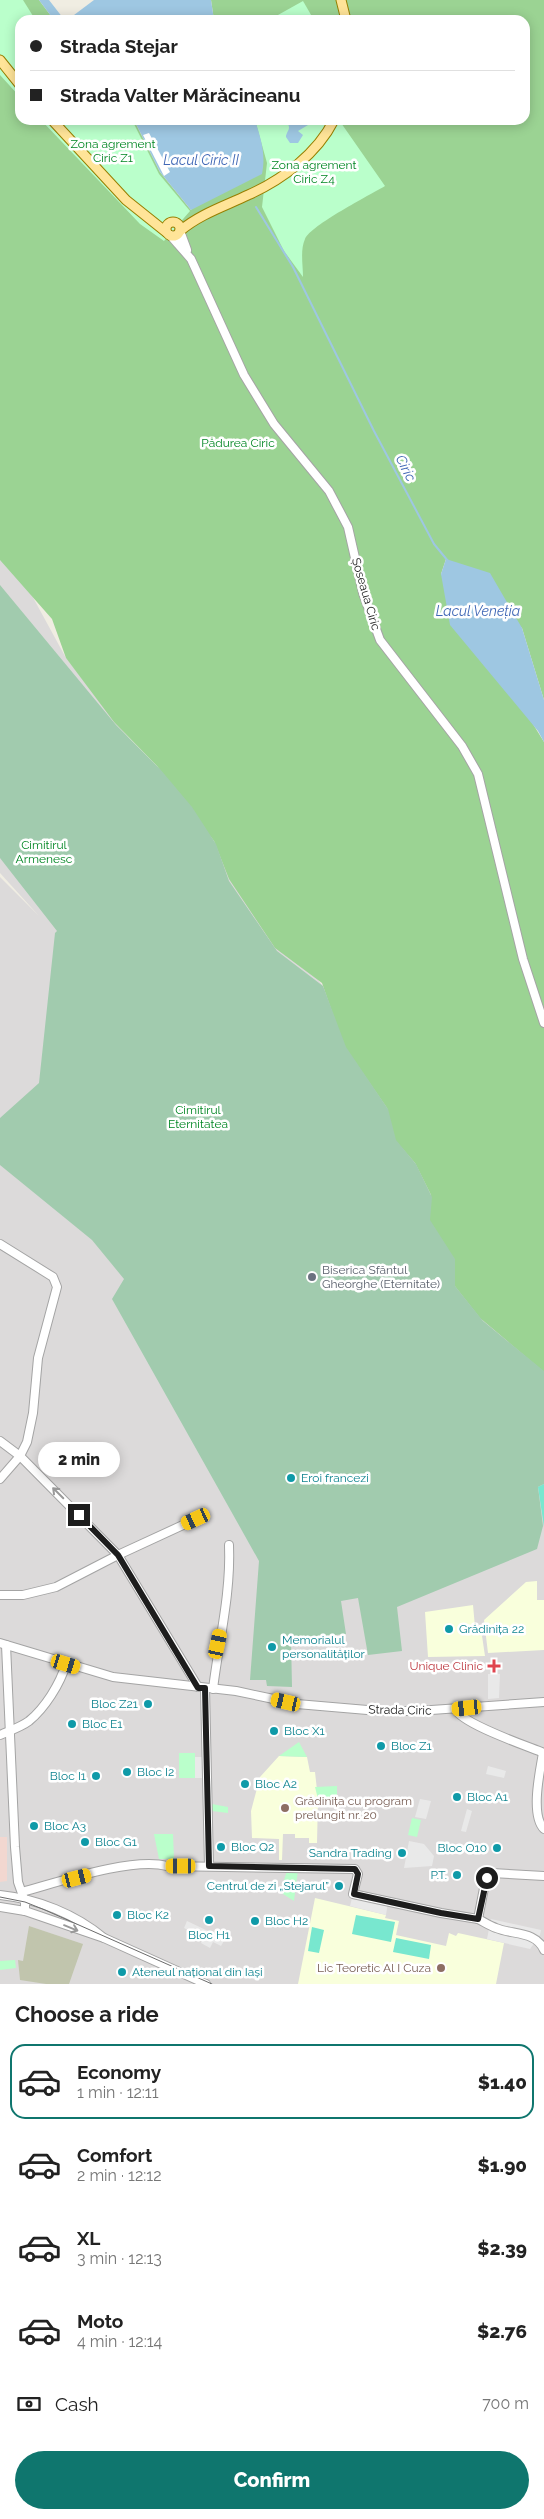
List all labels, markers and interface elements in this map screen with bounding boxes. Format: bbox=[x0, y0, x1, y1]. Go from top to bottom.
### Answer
text: Strada Stejar bbox=[60, 35, 178, 57]
text: Strada Valter Mărăcineanu bbox=[60, 84, 301, 106]
park label: Zona agrement Ciric Z1 bbox=[70, 137, 156, 165]
water label: Lacul Ciric II bbox=[163, 152, 239, 168]
park label: Zona agrement Ciric Z4 bbox=[271, 158, 357, 186]
park label: Pădurea Ciric bbox=[201, 436, 275, 450]
water label: Ciric bbox=[393, 452, 420, 484]
street label: Șoseaua Ciric bbox=[349, 556, 383, 632]
water label: Lacul Veneția bbox=[436, 603, 520, 619]
park label: Cimitirul Armenesc bbox=[16, 838, 73, 866]
park label: Cimitirul Eternitatea bbox=[168, 1103, 228, 1131]
place label: Biserica Sfântul Gheorghe (Eternitate) bbox=[322, 1263, 440, 1291]
marker: Biserica Sfântul Gheorghe (Eternitate) bbox=[306, 1271, 318, 1283]
callout: 2 min bbox=[38, 1442, 120, 1478]
text: 2 min bbox=[58, 1450, 100, 1469]
place label: Eroi francezi bbox=[301, 1471, 369, 1485]
marker: Eroi francezi bbox=[285, 1472, 297, 1484]
one-way arrow bbox=[52, 1488, 64, 1500]
route end bbox=[68, 1504, 90, 1526]
car bbox=[179, 1506, 212, 1532]
place label: Grădinița 22 bbox=[459, 1622, 524, 1636]
marker: Grădinița 22 bbox=[443, 1623, 455, 1635]
car bbox=[207, 1628, 228, 1660]
place label: Memorialul personalităților bbox=[282, 1633, 366, 1661]
marker: Memorialul personalităților bbox=[266, 1641, 278, 1653]
car bbox=[49, 1652, 82, 1676]
place label: Unique Clinic bbox=[409, 1659, 483, 1673]
marker: Unique Clinic bbox=[487, 1659, 501, 1673]
car bbox=[269, 1691, 302, 1713]
place label: Bloc Z21 bbox=[91, 1697, 138, 1711]
marker: Bloc Z21 bbox=[142, 1698, 154, 1710]
car bbox=[451, 1699, 482, 1717]
street label: Strada Ciric bbox=[368, 1702, 432, 1718]
place label: Bloc E1 bbox=[82, 1717, 123, 1731]
marker: Bloc E1 bbox=[66, 1718, 78, 1730]
place label: Bloc X1 bbox=[284, 1724, 325, 1738]
marker: Bloc X1 bbox=[268, 1725, 280, 1737]
place label: Bloc Z1 bbox=[391, 1739, 432, 1753]
marker: Bloc Z1 bbox=[375, 1740, 387, 1752]
place label: Bloc I2 bbox=[137, 1765, 174, 1779]
marker: Bloc I2 bbox=[121, 1766, 133, 1778]
place label: Bloc I1 bbox=[50, 1769, 86, 1783]
marker: Bloc I1 bbox=[90, 1770, 102, 1782]
place label: Bloc A2 bbox=[255, 1777, 297, 1791]
marker: Bloc A2 bbox=[239, 1778, 251, 1790]
place label: Bloc A1 bbox=[467, 1790, 508, 1804]
marker: Bloc A1 bbox=[451, 1791, 463, 1803]
place label: Grădinița cu program prelungit nr. 20 bbox=[295, 1794, 412, 1822]
marker: Grădinița cu program prelungit nr. 20 bbox=[279, 1802, 291, 1814]
place label: Bloc A3 bbox=[44, 1819, 86, 1833]
marker: Bloc A3 bbox=[28, 1820, 40, 1832]
place label: Bloc G1 bbox=[95, 1835, 137, 1849]
marker: Bloc G1 bbox=[79, 1836, 91, 1848]
place label: Bloc Q2 bbox=[231, 1840, 274, 1854]
marker: Bloc Q2 bbox=[215, 1841, 227, 1853]
place label: Bloc O10 bbox=[437, 1841, 487, 1855]
marker: Bloc O10 bbox=[491, 1842, 503, 1854]
place label: Sandra Trading bbox=[309, 1846, 392, 1860]
marker: Sandra Trading bbox=[396, 1847, 408, 1859]
car bbox=[166, 1859, 196, 1874]
car bbox=[60, 1867, 93, 1889]
route start bbox=[476, 1867, 498, 1889]
place label: P.T. bbox=[430, 1868, 447, 1882]
marker: P.T. bbox=[451, 1869, 463, 1881]
place label: Centrul de zi „Stejarul” bbox=[207, 1879, 329, 1893]
marker: Centrul de zi „Stejarul” bbox=[333, 1880, 345, 1892]
place label: Bloc K2 bbox=[127, 1908, 169, 1922]
marker: Bloc K2 bbox=[111, 1909, 123, 1921]
marker: Bloc H1 bbox=[203, 1914, 215, 1926]
place label: Bloc H2 bbox=[265, 1914, 308, 1928]
marker: Bloc H2 bbox=[249, 1915, 261, 1927]
one-way arrow bbox=[63, 1923, 78, 1933]
place label: Bloc H1 bbox=[188, 1928, 230, 1942]
place label: Lic Teoretic Al I Cuza bbox=[317, 1961, 431, 1975]
marker: Lic Teoretic Al I Cuza bbox=[435, 1962, 447, 1974]
place label: Ateneul național din Iași bbox=[132, 1965, 263, 1979]
marker: Ateneul național din Iași bbox=[116, 1966, 128, 1978]
text: Choose a ride bbox=[15, 2001, 159, 2027]
icon: car bbox=[17, 2059, 62, 2104]
text: Economy bbox=[77, 2061, 161, 2083]
text: $1.40 bbox=[478, 2071, 527, 2093]
text: 1 min · 12:11 bbox=[77, 2083, 159, 2102]
icon: car bbox=[17, 2142, 62, 2187]
text: Comfort bbox=[77, 2144, 152, 2166]
text: $1.90 bbox=[478, 2154, 527, 2176]
text: 2 min · 12:12 bbox=[77, 2166, 162, 2185]
icon: car bbox=[17, 2225, 62, 2270]
text: XL bbox=[77, 2227, 100, 2249]
text: $2.39 bbox=[477, 2237, 527, 2259]
text: 3 min · 12:13 bbox=[77, 2249, 162, 2268]
icon: car bbox=[17, 2308, 62, 2353]
text: Moto bbox=[77, 2310, 123, 2332]
text: $2.76 bbox=[477, 2320, 527, 2342]
text: 4 min · 12:14 bbox=[77, 2332, 162, 2351]
icon: cash bbox=[15, 2390, 43, 2418]
text: Cash bbox=[55, 2393, 99, 2415]
text: 700 m bbox=[482, 2394, 529, 2413]
button: Confirm bbox=[15, 2451, 529, 2509]

